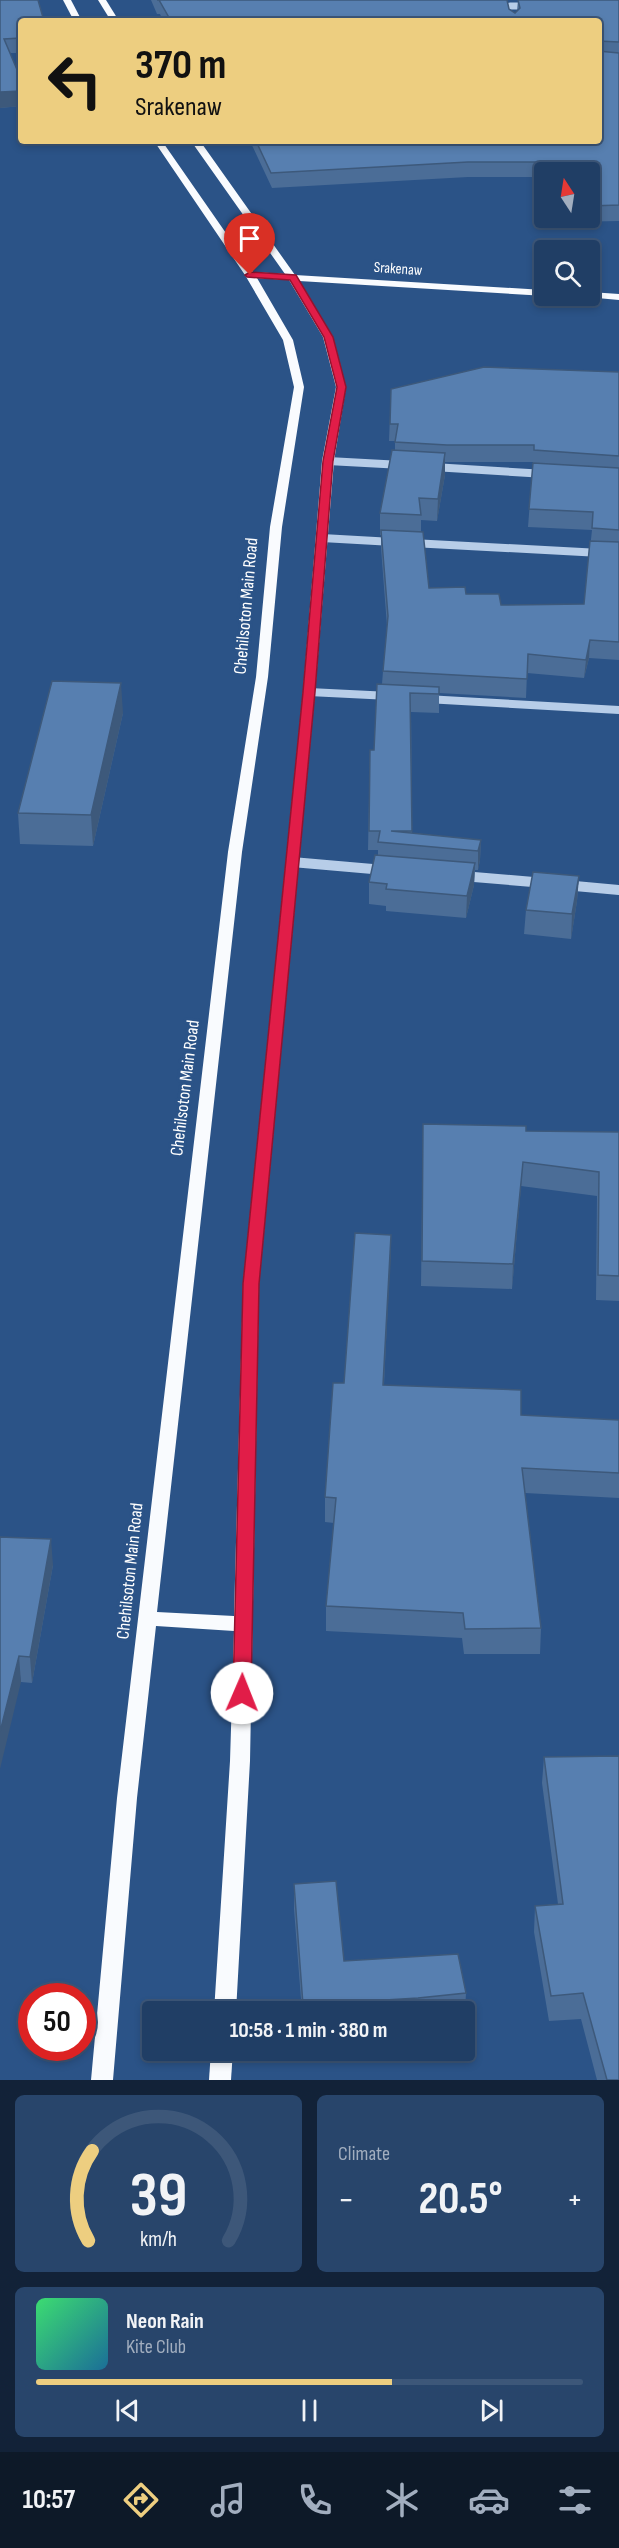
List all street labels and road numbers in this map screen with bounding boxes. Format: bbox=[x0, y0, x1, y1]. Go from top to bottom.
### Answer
street label: Srakenaw bbox=[373, 258, 423, 280]
street label: Chehilsoton Main Road bbox=[230, 537, 262, 675]
street label: Chehilsoton Main Road bbox=[166, 1019, 204, 1157]
street label: Chehilsoton Main Road bbox=[112, 1502, 148, 1640]

